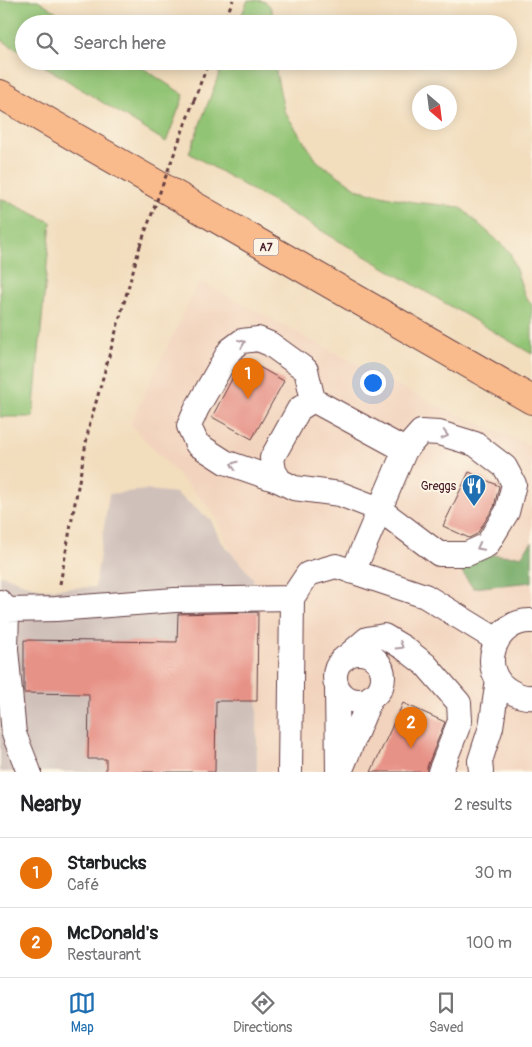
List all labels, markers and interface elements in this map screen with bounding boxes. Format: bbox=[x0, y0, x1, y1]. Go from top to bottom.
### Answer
search box bbox=[15, 15, 517, 70]
icon: search bbox=[33, 29, 61, 57]
text: Search here bbox=[73, 31, 166, 55]
north arrow bbox=[412, 85, 457, 130]
road number: A7 bbox=[254, 238, 278, 256]
one-way arrow bbox=[237, 339, 246, 350]
pin: 1 bbox=[232, 358, 264, 399]
your location bbox=[360, 370, 386, 396]
one-way arrow bbox=[441, 429, 450, 440]
one-way arrow bbox=[230, 461, 239, 471]
restaurant icon: Greggs bbox=[461, 473, 487, 507]
place label: Greggs bbox=[421, 479, 457, 494]
one-way arrow bbox=[476, 541, 485, 551]
one-way arrow bbox=[394, 639, 403, 649]
pin: 2 bbox=[395, 707, 427, 748]
text: Nearby bbox=[20, 791, 81, 818]
text: 2 results bbox=[454, 795, 512, 815]
text: Starbucks bbox=[67, 851, 146, 875]
text: 1 bbox=[33, 863, 39, 883]
text: 30 m bbox=[474, 863, 512, 883]
text: Café bbox=[67, 875, 99, 895]
text: McDonald's bbox=[67, 921, 158, 945]
text: 2 bbox=[32, 933, 40, 953]
text: 100 m bbox=[466, 933, 512, 953]
text: Restaurant bbox=[67, 945, 141, 965]
tab: Map bbox=[68, 989, 96, 1036]
tab: Directions bbox=[233, 989, 292, 1036]
tab: Saved bbox=[429, 989, 464, 1036]

